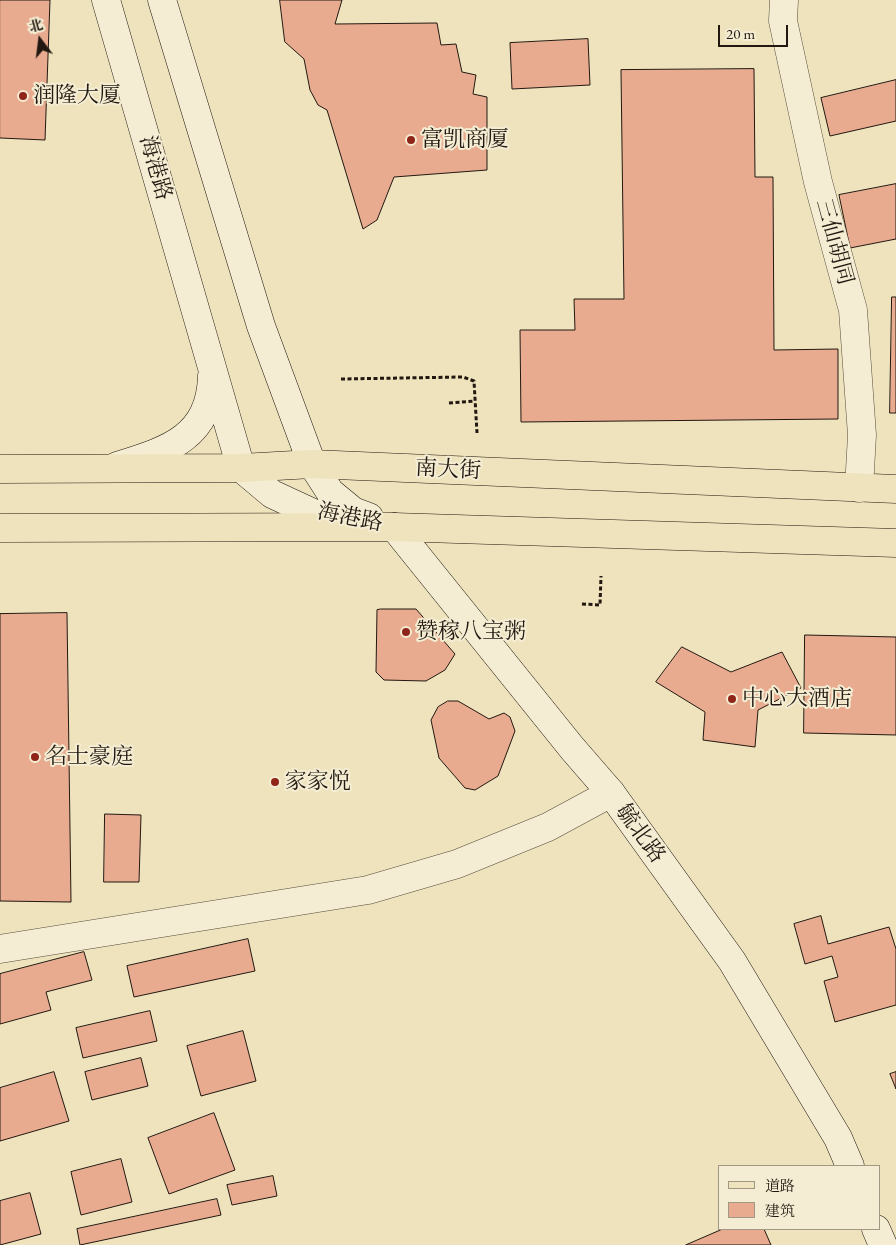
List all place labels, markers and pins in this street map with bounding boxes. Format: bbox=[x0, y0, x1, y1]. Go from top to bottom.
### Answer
place label: 润隆大厦 bbox=[33, 83, 121, 109]
marker: 润隆大厦 bbox=[17, 90, 29, 102]
place label: 富凯商厦 bbox=[421, 127, 509, 153]
marker: 富凯商厦 bbox=[405, 134, 417, 146]
place label: 赞稼八宝粥 bbox=[416, 619, 526, 645]
marker: 赞稼八宝粥 bbox=[400, 626, 412, 638]
place label: 中心大酒店 bbox=[742, 686, 852, 712]
marker: 中心大酒店 bbox=[726, 693, 738, 705]
place label: 名士豪庭 bbox=[45, 744, 133, 770]
marker: 名士豪庭 bbox=[29, 751, 41, 763]
place label: 家家悦 bbox=[285, 769, 351, 795]
marker: 家家悦 bbox=[269, 776, 281, 788]

